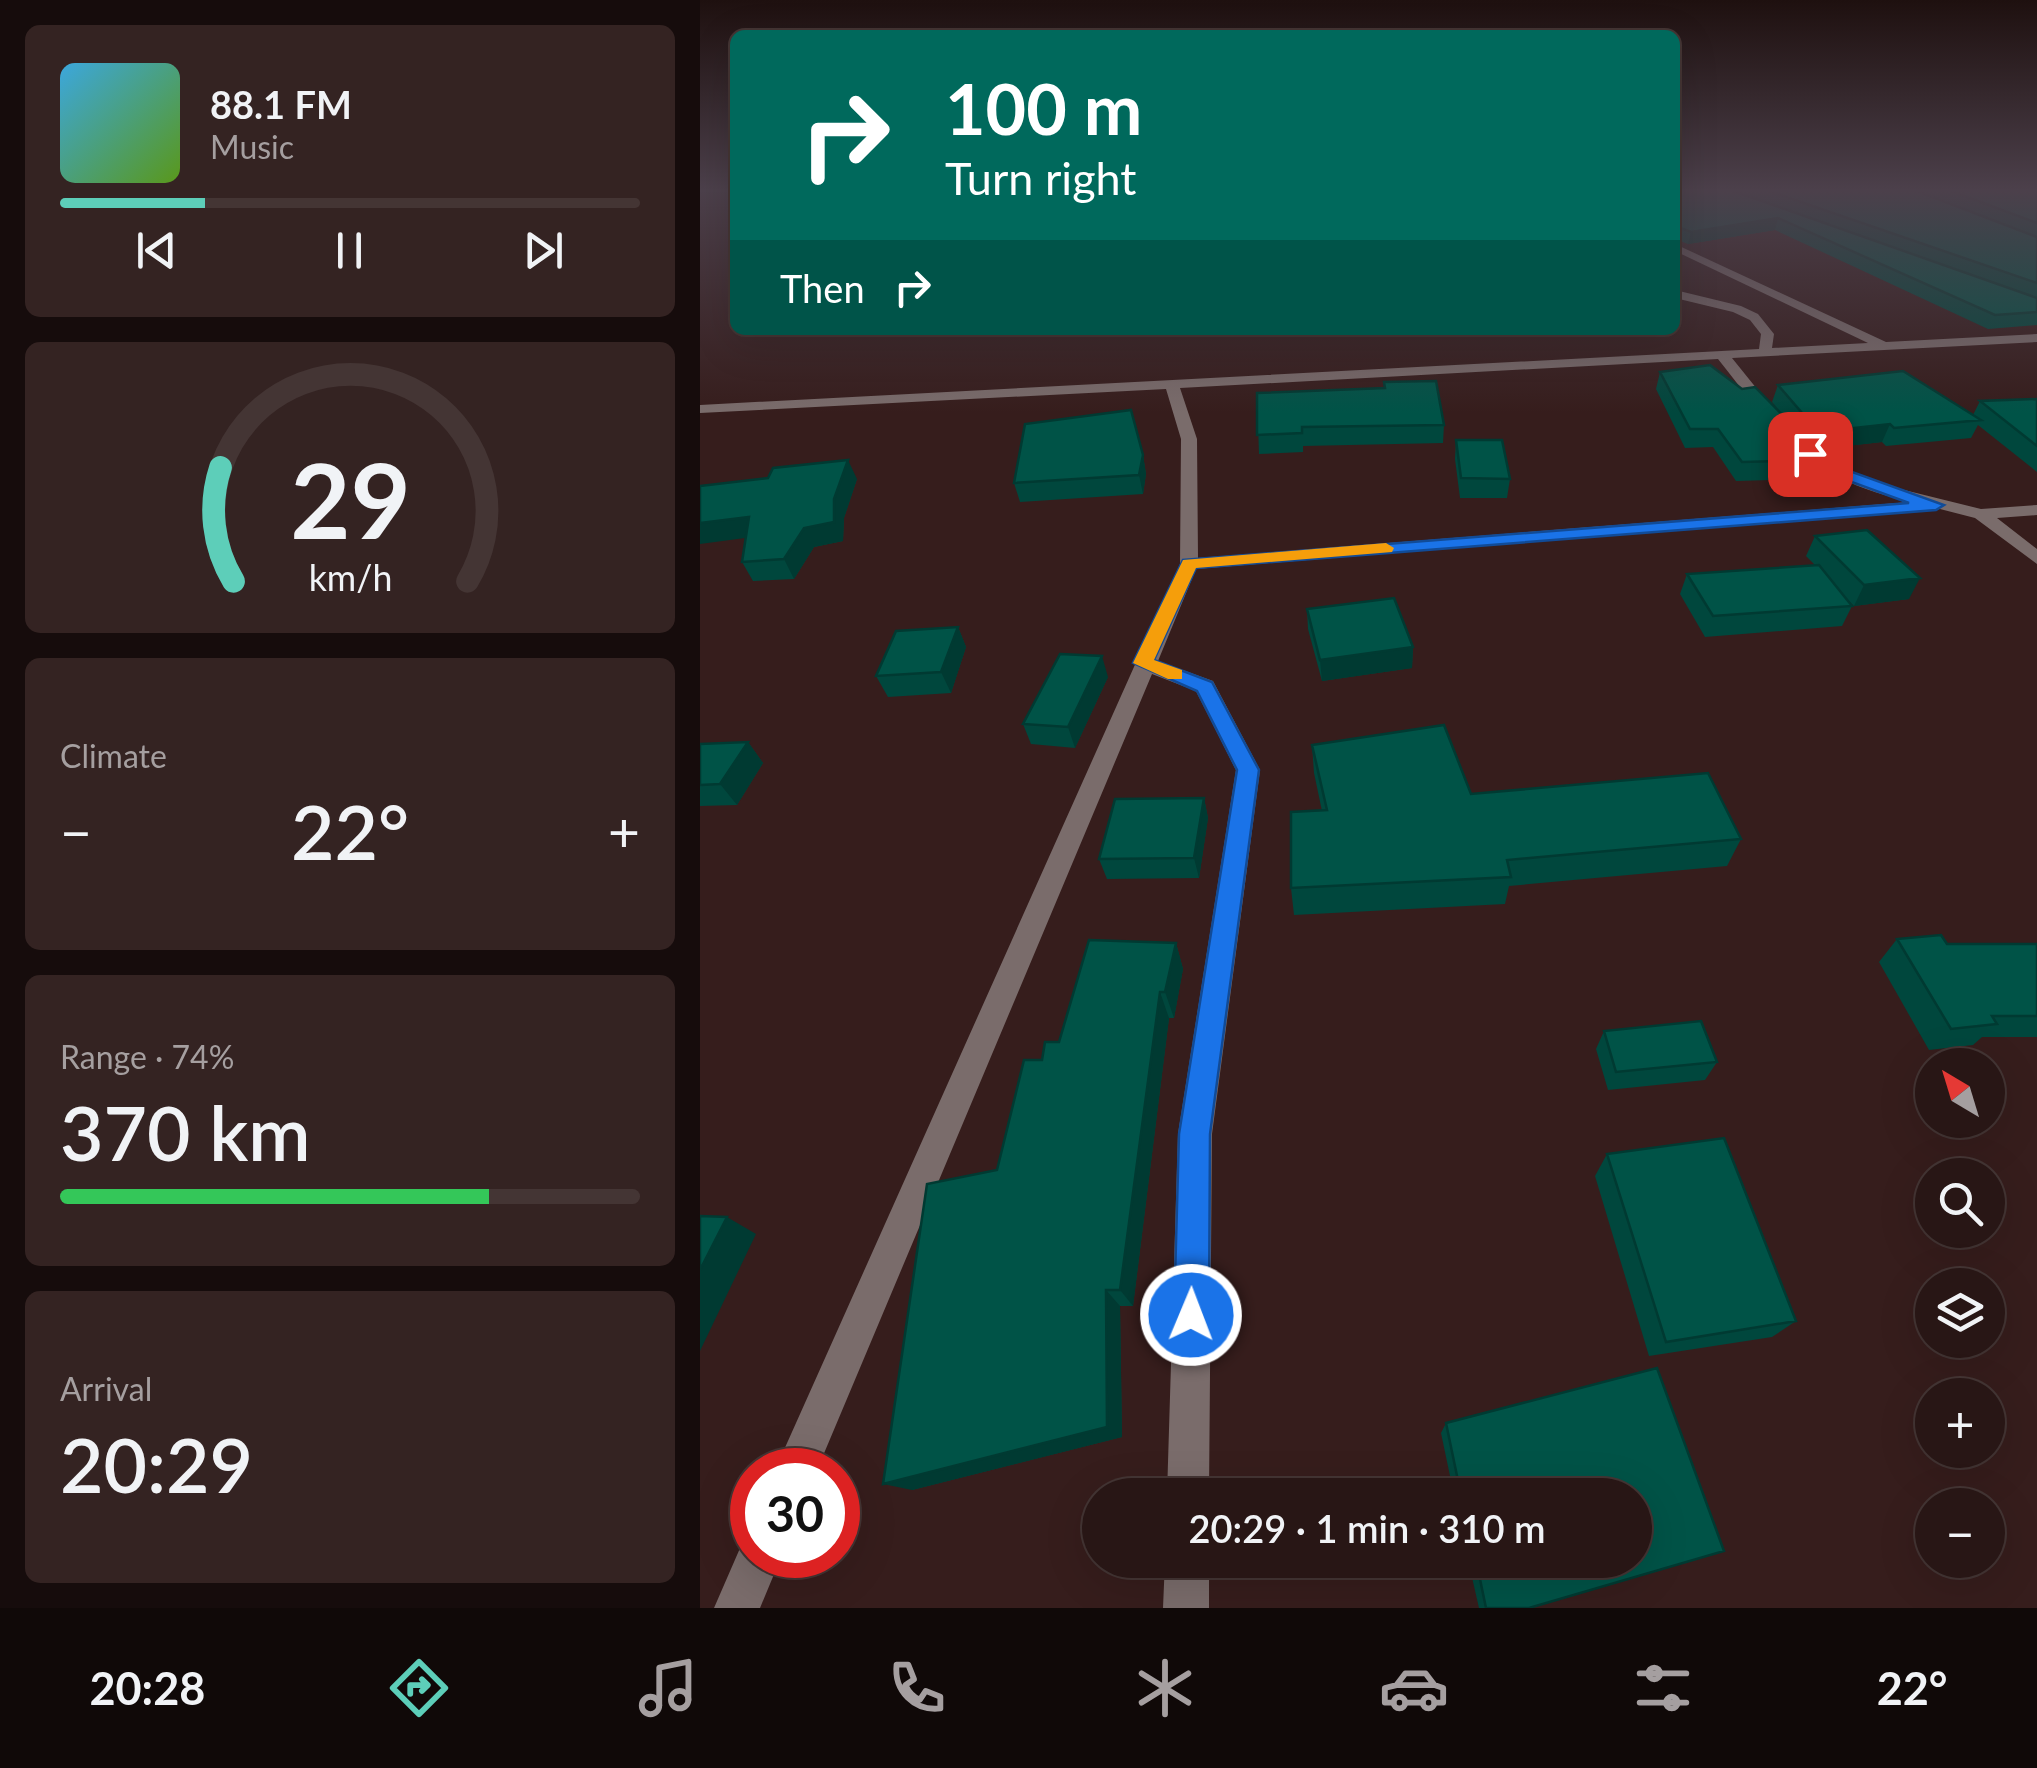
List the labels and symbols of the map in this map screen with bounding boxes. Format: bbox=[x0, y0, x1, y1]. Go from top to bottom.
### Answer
pin bbox=[1768, 412, 1853, 497]
north arrow bbox=[1915, 1048, 2005, 1138]
position arrow bbox=[1139, 1263, 1243, 1367]
speed limit sign: 30 bbox=[730, 1448, 860, 1578]

